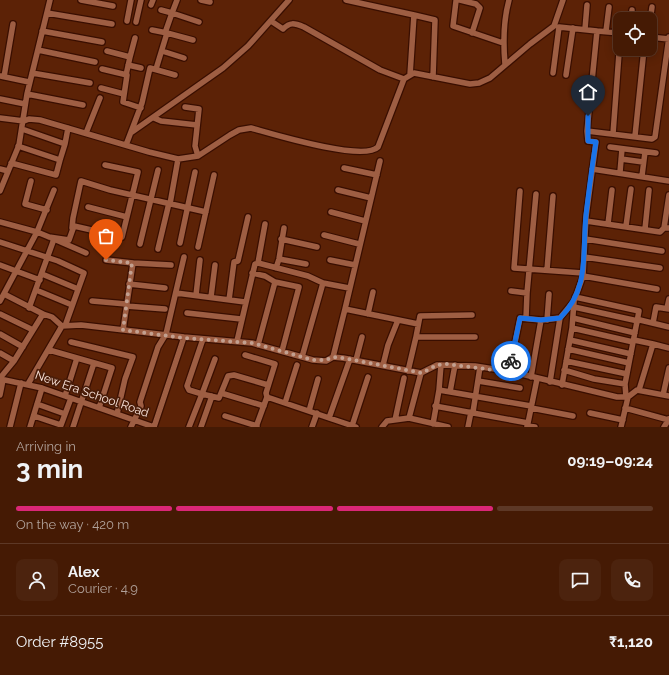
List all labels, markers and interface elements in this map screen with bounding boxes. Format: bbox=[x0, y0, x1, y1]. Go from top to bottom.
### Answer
map controls bbox=[613, 12, 657, 56]
button: locate bbox=[613, 12, 657, 56]
pin bbox=[571, 75, 605, 116]
icon: home bbox=[577, 81, 599, 103]
pin bbox=[89, 219, 123, 260]
icon: bag bbox=[95, 225, 117, 247]
courier bbox=[491, 341, 531, 381]
icon: bike bbox=[500, 350, 522, 372]
street label: New Era School Road bbox=[33, 368, 151, 420]
text: Arriving in bbox=[16, 439, 76, 454]
text: 09:19–09:24 bbox=[567, 452, 653, 470]
text: 3 min bbox=[16, 454, 83, 484]
text: On the way · 420 m bbox=[16, 517, 129, 532]
button: person bbox=[16, 559, 58, 601]
button: chat bbox=[559, 559, 601, 601]
button: phone bbox=[611, 559, 653, 601]
text: Alex bbox=[68, 563, 99, 581]
text: Courier · 4.9 bbox=[68, 581, 138, 596]
text: Order #8955 bbox=[16, 633, 103, 651]
text: ₹1,120 bbox=[609, 633, 653, 651]

